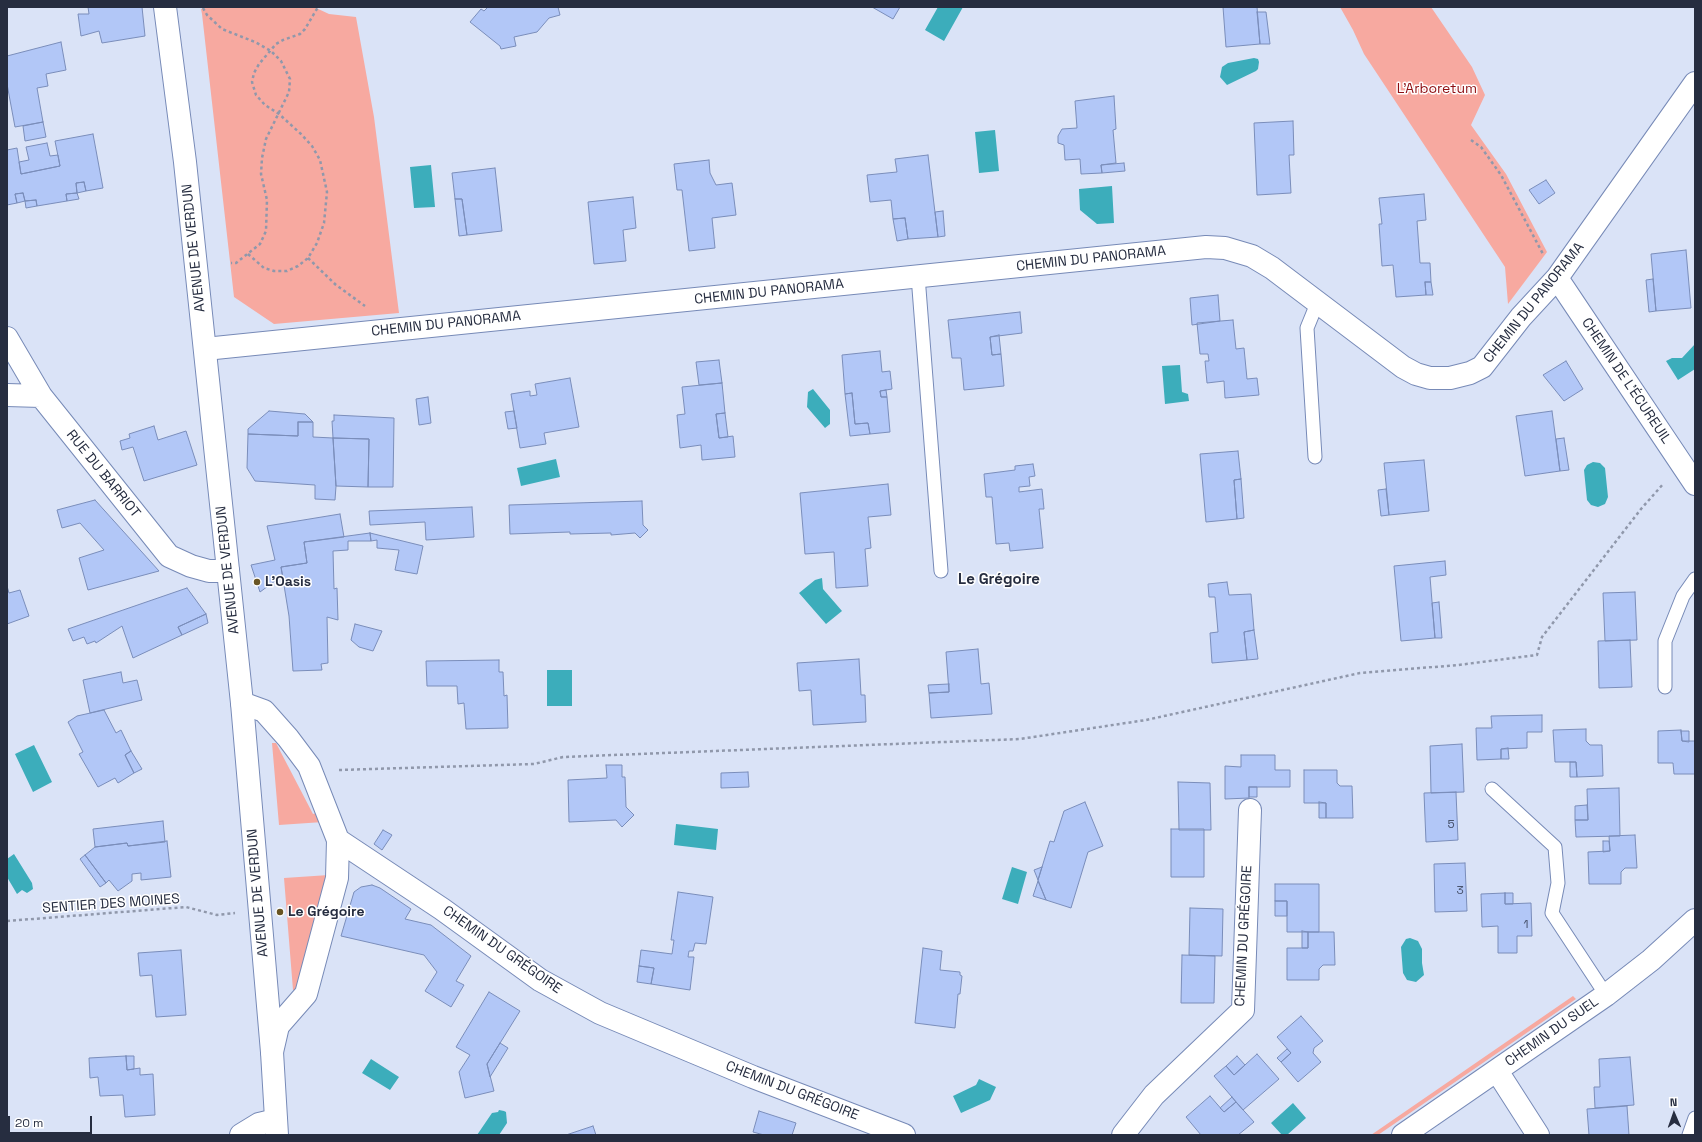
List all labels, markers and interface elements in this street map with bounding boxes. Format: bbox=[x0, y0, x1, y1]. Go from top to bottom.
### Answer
park label: L'Arboretum bbox=[1397, 81, 1477, 97]
street label: AVENUE DE VERDUN bbox=[179, 183, 209, 313]
street label: CHEMIN DU PANORAMA bbox=[1480, 239, 1588, 367]
street label: CHEMIN DU PANORAMA bbox=[1015, 243, 1167, 275]
street label: CHEMIN DU PANORAMA bbox=[693, 276, 845, 308]
street label: CHEMIN DU PANORAMA bbox=[370, 308, 522, 340]
street label: CHEMIN DE L'ÉCUREUIL bbox=[1578, 315, 1674, 447]
street label: RUE DU BARRIOT bbox=[62, 427, 144, 521]
street label: AVENUE DE VERDUN bbox=[213, 505, 243, 635]
district label: Le Grégoire bbox=[958, 571, 1040, 589]
place label: L'Oasis bbox=[265, 574, 311, 590]
marker: L'Oasis bbox=[252, 577, 262, 587]
house number: 5 bbox=[1447, 818, 1455, 832]
street label: AVENUE DE VERDUN bbox=[244, 828, 272, 958]
street label: CHEMIN DU GRÉGOIRE bbox=[1232, 865, 1256, 1007]
house number: 3 bbox=[1456, 884, 1464, 898]
street label: SENTIER DES MOINES bbox=[42, 891, 180, 917]
street label: CHEMIN DU GRÉGOIRE bbox=[439, 903, 565, 997]
place label: Le Grégoire bbox=[288, 904, 364, 920]
marker: Le Grégoire bbox=[275, 907, 285, 917]
house number: 1 bbox=[1523, 918, 1529, 932]
street label: CHEMIN DU SUEL bbox=[1502, 994, 1602, 1070]
street label: CHEMIN DU GRÉGOIRE bbox=[723, 1058, 861, 1124]
north arrow bbox=[1654, 1094, 1694, 1134]
text: N bbox=[1670, 1095, 1678, 1109]
scale bar bbox=[10, 1108, 94, 1134]
text: 20 m bbox=[15, 1115, 43, 1131]

